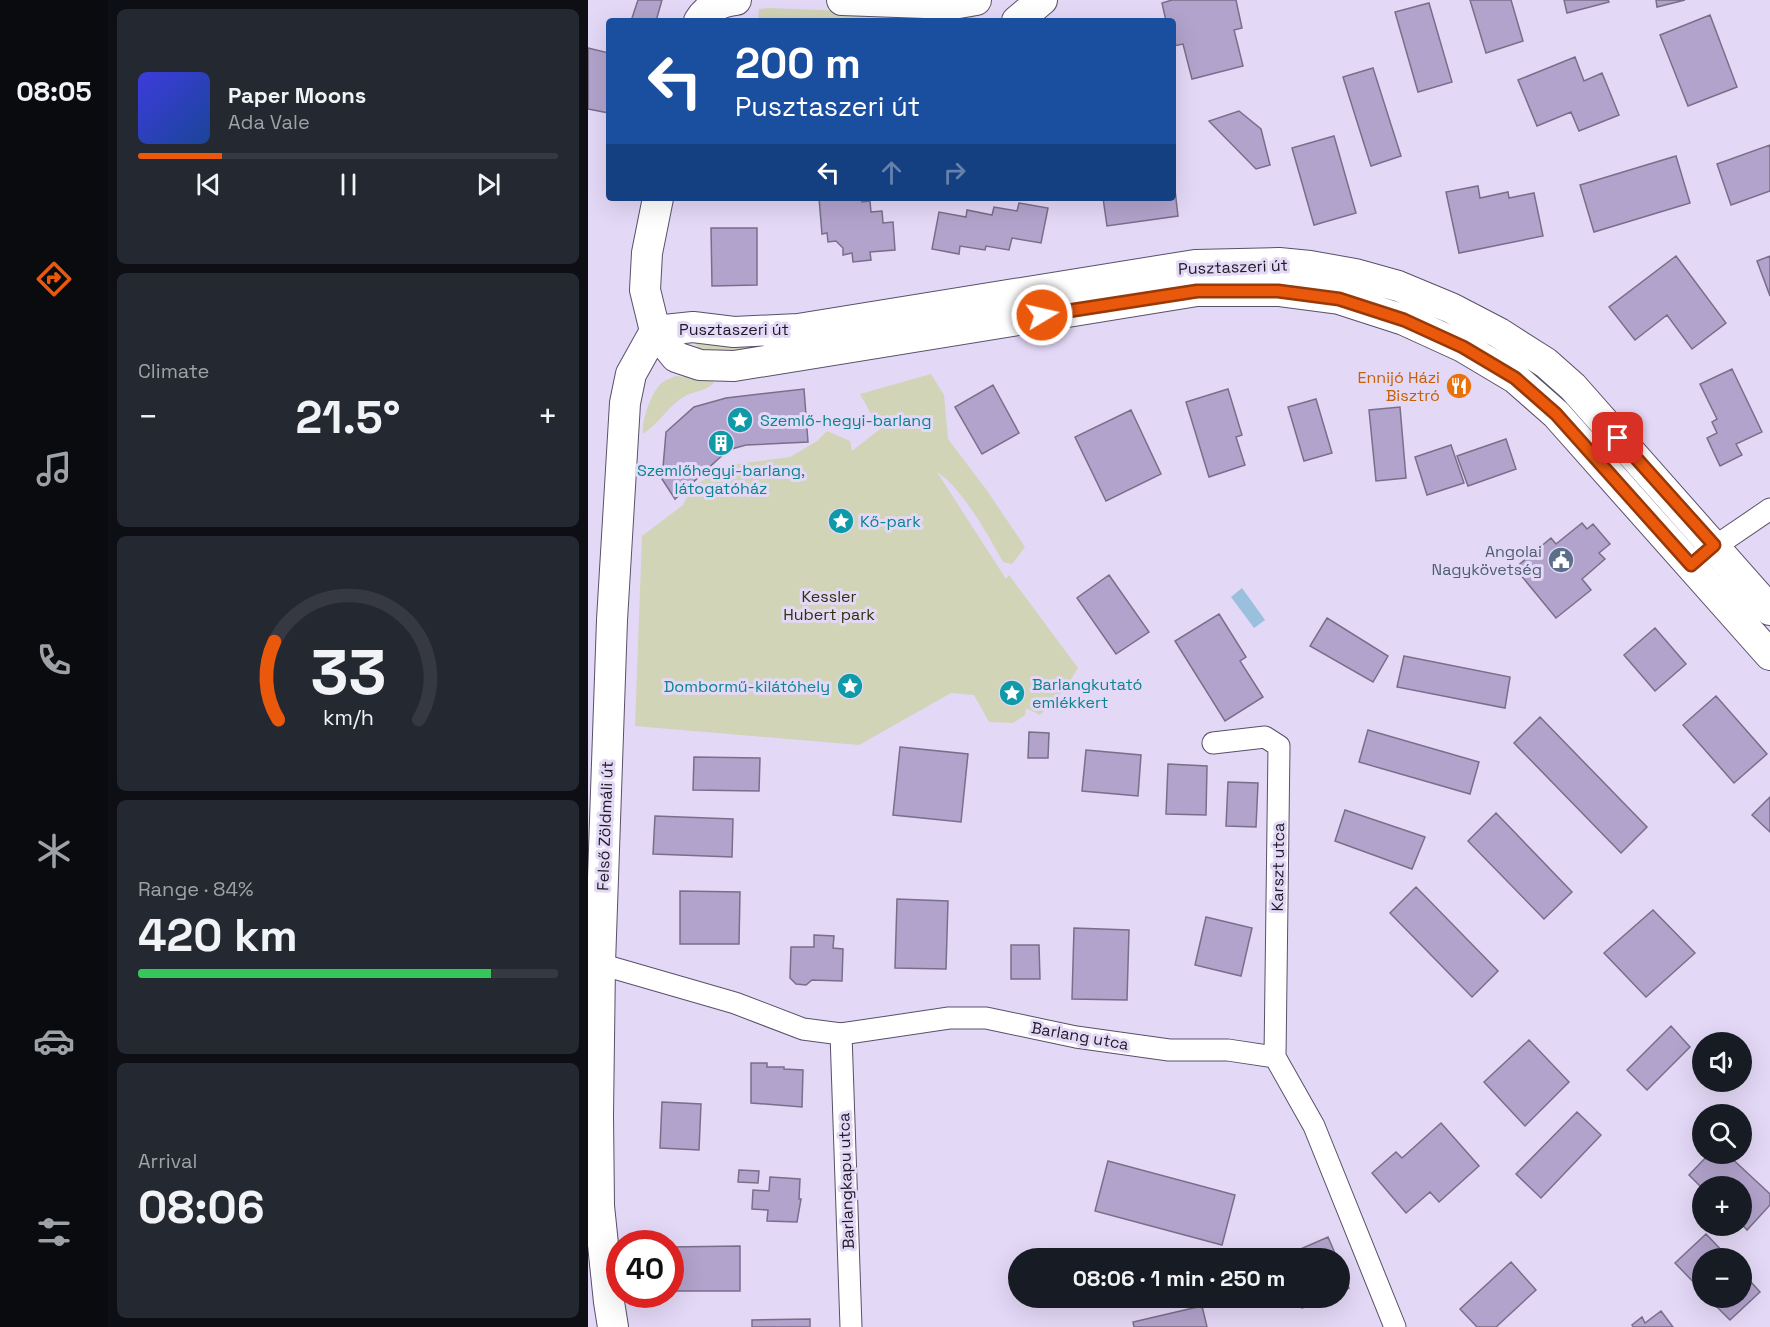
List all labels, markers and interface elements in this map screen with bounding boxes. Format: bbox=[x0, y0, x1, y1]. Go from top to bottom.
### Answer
text: 200 m bbox=[735, 37, 861, 90]
icon: left bbox=[636, 42, 714, 120]
text: 08:05 bbox=[16, 74, 92, 109]
text: Paper Moons bbox=[228, 81, 366, 109]
text: Pusztaszeri út bbox=[735, 89, 920, 124]
text: Ada Vale bbox=[228, 109, 310, 135]
icon: left bbox=[812, 156, 845, 189]
icon: ahead bbox=[875, 156, 908, 189]
icon: right bbox=[938, 156, 971, 189]
icon: previous bbox=[192, 168, 225, 201]
icon: pause bbox=[332, 168, 365, 201]
icon: next bbox=[472, 168, 505, 201]
street label: Pusztaszeri út bbox=[1178, 255, 1288, 279]
icon: directions bbox=[33, 258, 75, 300]
position arrow bbox=[1010, 283, 1074, 347]
street label: Pusztaszeri út bbox=[679, 319, 789, 340]
text: Climate bbox=[138, 358, 209, 384]
place label: Ennijó Házi Bisztró bbox=[1358, 367, 1440, 406]
restaurant icon: Ennijó Házi Bisztró bbox=[1444, 371, 1474, 401]
text: 21.5° bbox=[295, 389, 401, 446]
text: − bbox=[138, 396, 158, 438]
text: + bbox=[538, 396, 558, 438]
place icon: Szemlő-hegyi-barlang bbox=[725, 405, 755, 435]
place label: Szemlő-hegyi-barlang bbox=[760, 410, 931, 431]
pin bbox=[1592, 412, 1643, 463]
icon: arrive bbox=[1601, 421, 1634, 454]
building icon: Szemlőhegyi-barlang, látogatóház bbox=[706, 428, 736, 458]
icon: music bbox=[33, 448, 75, 490]
place label: Szemlőhegyi-barlang, látogatóház bbox=[637, 460, 805, 499]
place icon: Kő-park bbox=[826, 506, 856, 536]
place label: Kő-park bbox=[860, 511, 921, 532]
place label: Angolai Nagykövetség bbox=[1432, 541, 1542, 580]
public building icon: Angolai Nagykövetség bbox=[1546, 545, 1576, 575]
park label: Kessler Hubert park bbox=[783, 586, 875, 625]
text: 33 bbox=[310, 634, 386, 713]
icon: phone bbox=[33, 639, 75, 681]
place icon: Dombormű-kilátóhely bbox=[835, 671, 865, 701]
place label: Barlangkutató emlékkert bbox=[1032, 674, 1142, 713]
place label: Dombormű-kilátóhely bbox=[664, 676, 830, 697]
place icon: Barlangkutató emlékkert bbox=[997, 678, 1027, 708]
text: km/h bbox=[322, 705, 374, 732]
street label: Felső Zöldmáli út bbox=[592, 761, 618, 891]
street label: Karszt utca bbox=[1267, 822, 1289, 912]
icon: climate bbox=[33, 830, 75, 872]
text: Range · 84% bbox=[138, 876, 253, 902]
text: 420 km bbox=[138, 907, 298, 964]
street label: Barlang utca bbox=[1030, 1017, 1130, 1055]
icon: car bbox=[33, 1020, 75, 1062]
map controls bbox=[1692, 1032, 1752, 1308]
button: sound bbox=[1692, 1032, 1752, 1092]
button: search bbox=[1692, 1104, 1752, 1164]
street label: Barlangkapu utca bbox=[833, 1112, 859, 1250]
text: Arrival bbox=[138, 1148, 197, 1174]
button: + bbox=[1692, 1176, 1752, 1236]
text: 08:06 bbox=[138, 1179, 265, 1236]
icon: filters bbox=[33, 1211, 75, 1253]
speed limit sign: 40 bbox=[606, 1230, 684, 1308]
button: − bbox=[1692, 1248, 1752, 1308]
text: 08:06 · 1 min · 250 m bbox=[1073, 1264, 1285, 1292]

